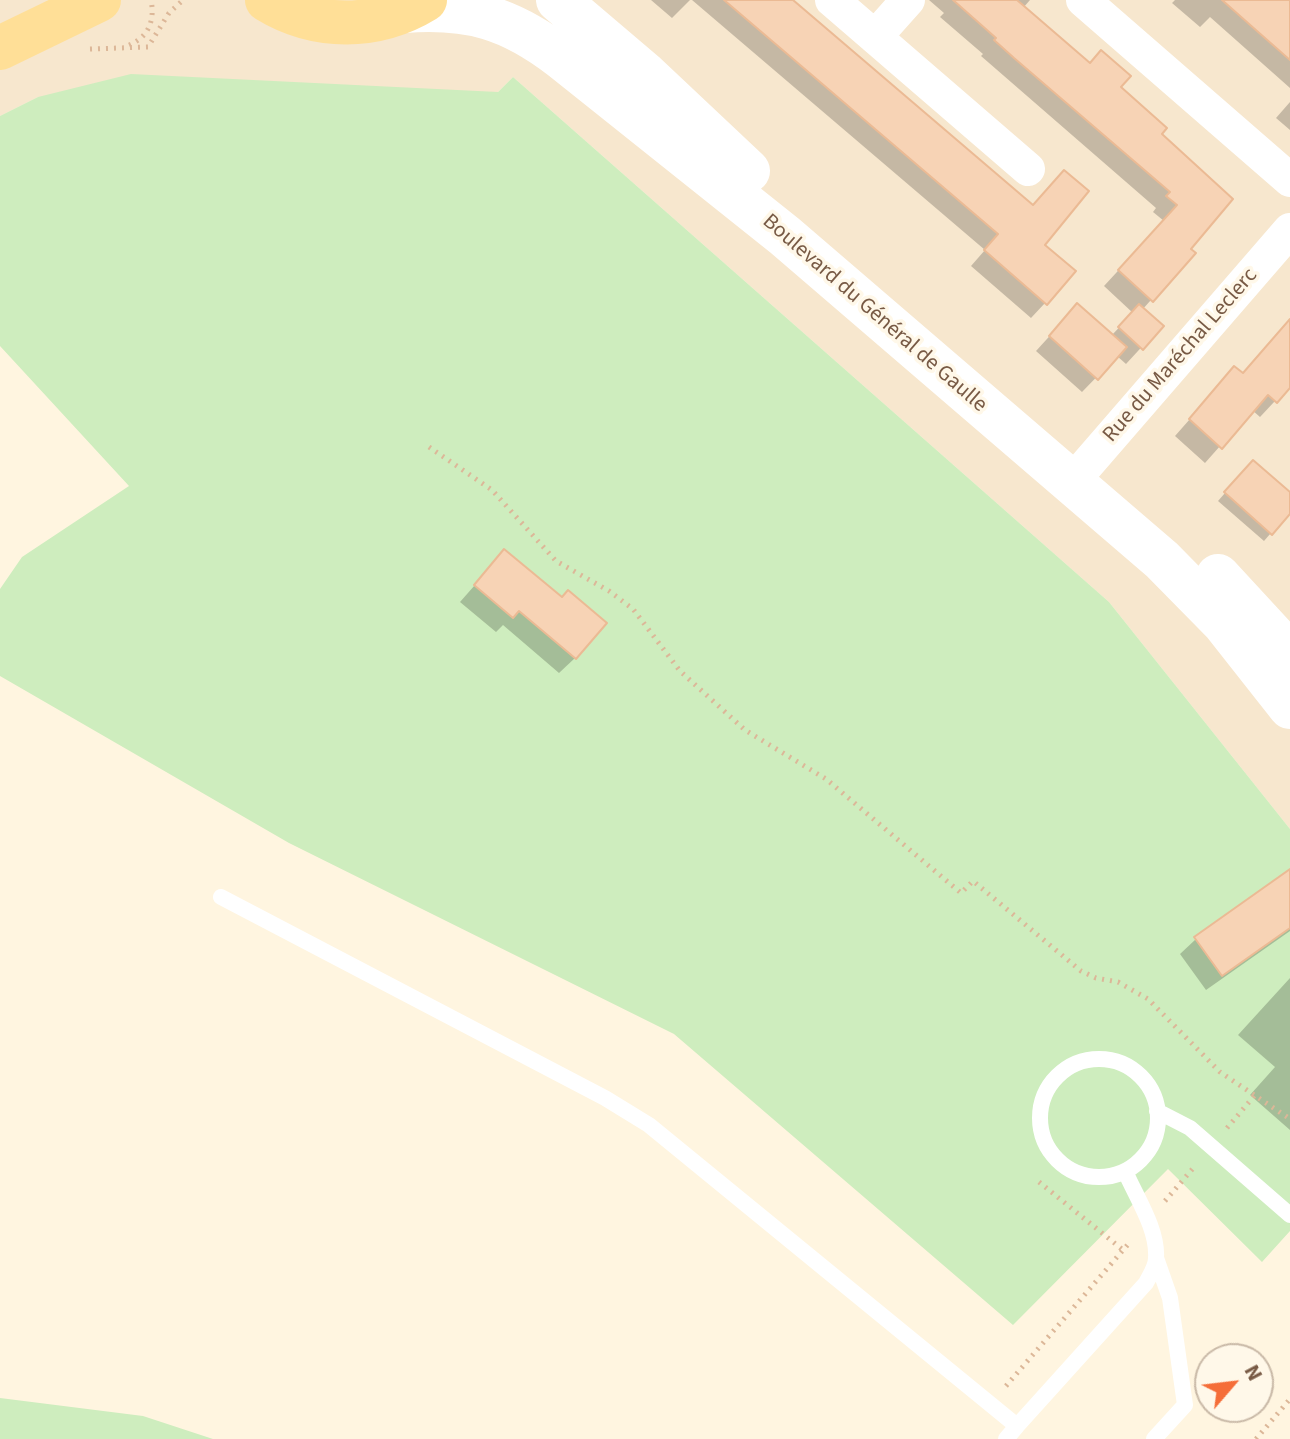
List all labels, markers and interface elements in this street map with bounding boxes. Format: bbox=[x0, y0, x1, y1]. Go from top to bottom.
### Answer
street label: Boulevard du Général de Gaulle bbox=[756, 209, 992, 419]
street label: Rue du Maréchal Leclerc bbox=[1098, 263, 1264, 449]
north arrow bbox=[1194, 1343, 1274, 1423]
text: N bbox=[1236, 1359, 1271, 1387]

